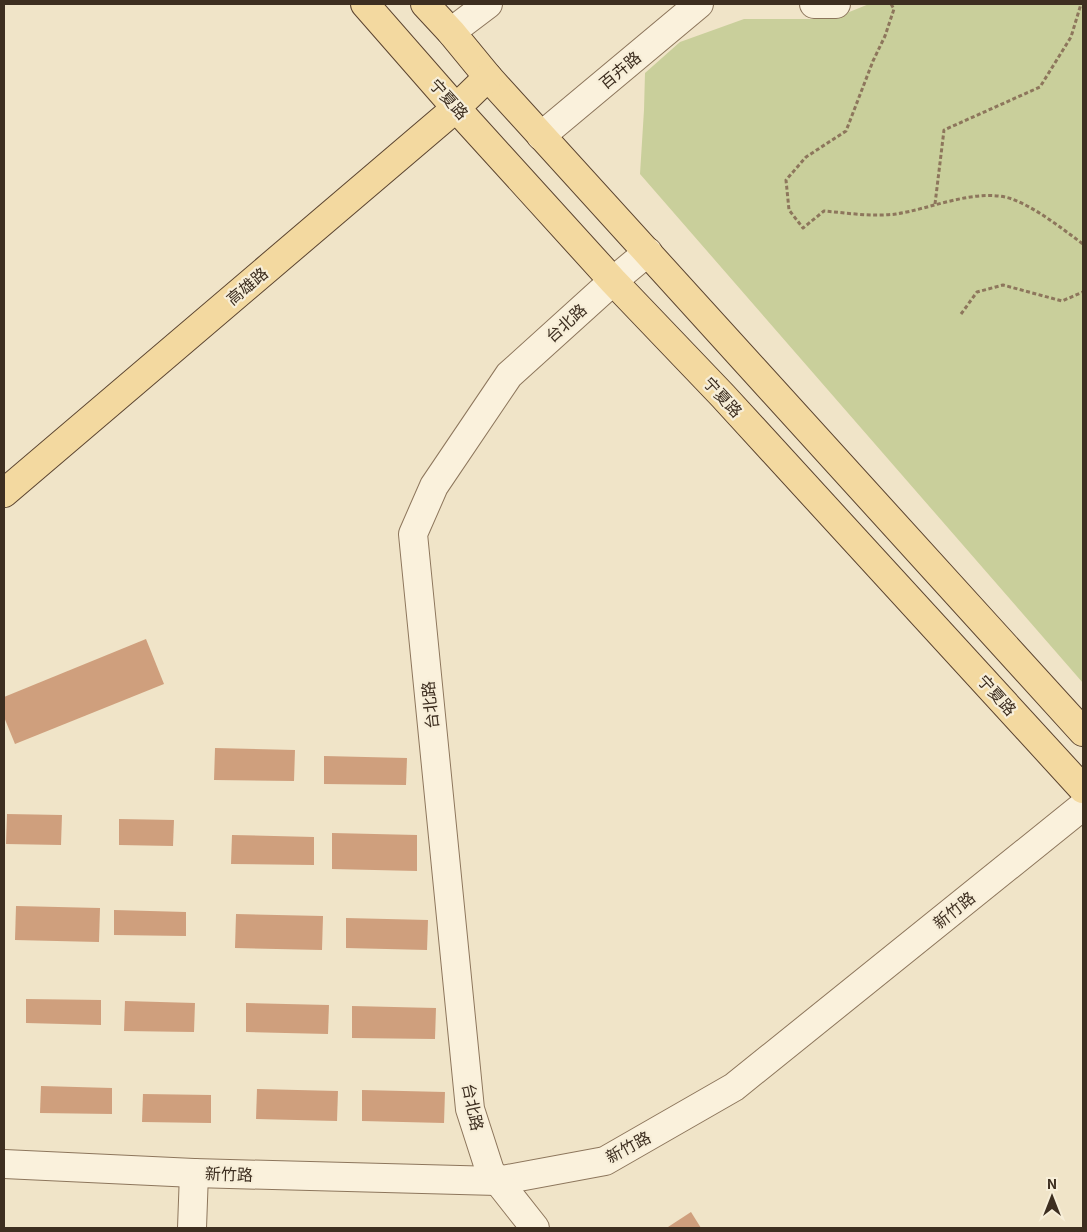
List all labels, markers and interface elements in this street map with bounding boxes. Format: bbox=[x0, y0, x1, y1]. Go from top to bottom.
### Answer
street label: 百卉路 bbox=[593, 45, 645, 94]
street label: 宁夏路 bbox=[425, 72, 475, 124]
street label: 高雄路 bbox=[220, 261, 272, 310]
street label: 台北路 bbox=[539, 297, 591, 347]
street label: 宁夏路 bbox=[699, 371, 749, 422]
street label: 宁夏路 bbox=[973, 668, 1023, 720]
street label: 台北路 bbox=[415, 680, 443, 730]
street label: 新竹路 bbox=[927, 885, 980, 934]
street label: 台北路 bbox=[457, 1081, 491, 1133]
street label: 新竹路 bbox=[601, 1124, 654, 1168]
street label: 新竹路 bbox=[205, 1160, 253, 1186]
north arrow bbox=[1027, 1172, 1077, 1222]
text: N bbox=[1047, 1173, 1057, 1193]

